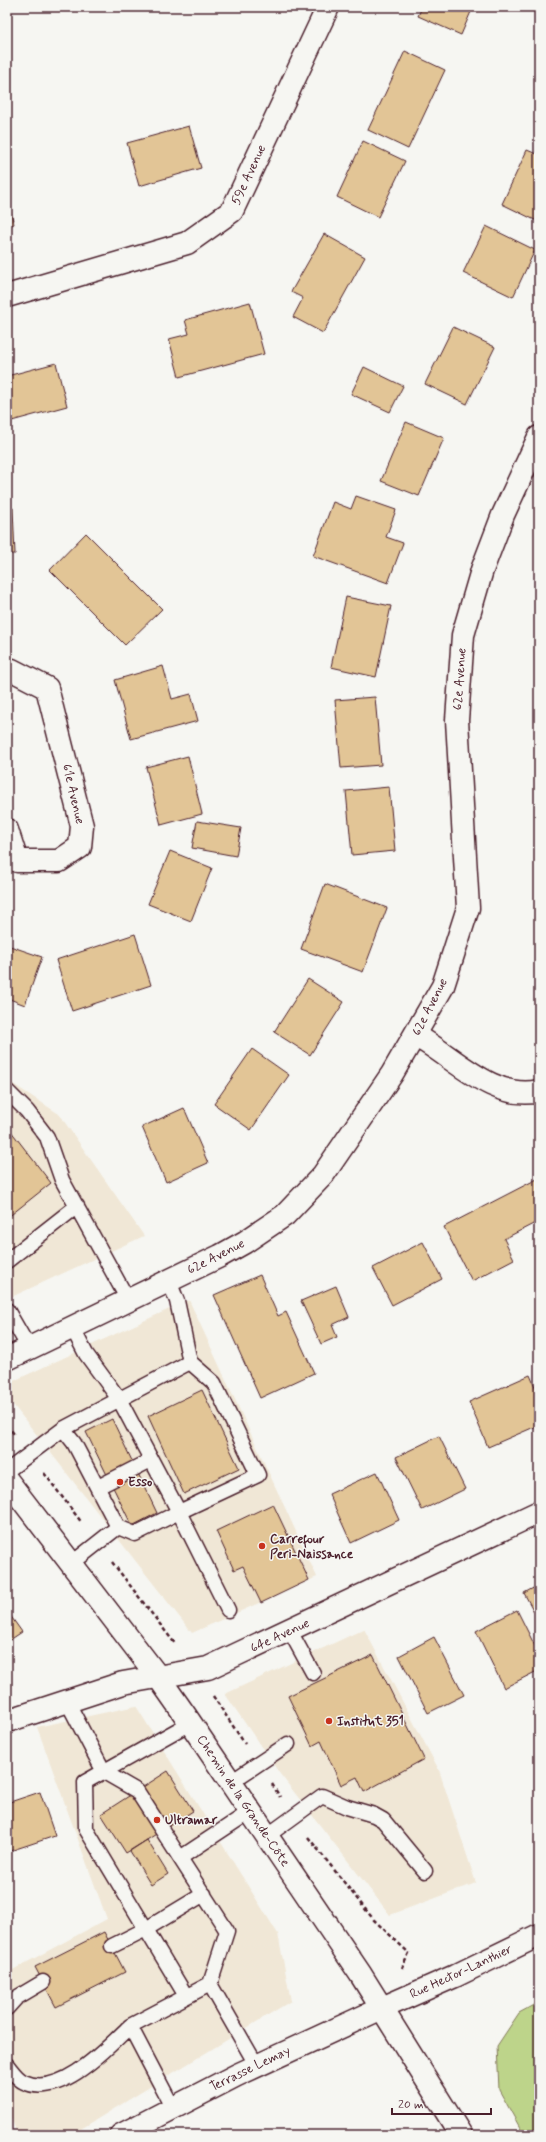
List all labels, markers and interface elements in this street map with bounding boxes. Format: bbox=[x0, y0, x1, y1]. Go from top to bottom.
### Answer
street label: 59e Avenue bbox=[228, 142, 270, 208]
street label: 62e Avenue bbox=[449, 647, 471, 711]
street label: 61e Avenue bbox=[58, 762, 88, 826]
street label: 62e Avenue bbox=[408, 975, 452, 1039]
street label: 62e Avenue bbox=[184, 1235, 248, 1279]
place label: Esso bbox=[128, 1474, 153, 1491]
marker: Esso bbox=[115, 1477, 125, 1487]
place label: Carrefour Peri-Naissance bbox=[270, 1531, 354, 1563]
marker: Carrefour Peri-Naissance bbox=[257, 1541, 267, 1551]
street label: 64e Avenue bbox=[248, 1615, 313, 1657]
place label: Institut 351 bbox=[337, 1713, 404, 1730]
marker: Institut 351 bbox=[324, 1716, 334, 1726]
street label: Chemin de la Grande-Côte bbox=[193, 1732, 293, 1870]
place label: Ultramar bbox=[165, 1812, 218, 1829]
marker: Ultramar bbox=[152, 1815, 162, 1825]
street label: Rue Hector-Lanthier bbox=[407, 1941, 515, 2003]
street label: Terrasse Lemay bbox=[207, 2042, 293, 2096]
scale bar bbox=[392, 2090, 491, 2116]
text: 20 m bbox=[398, 2097, 424, 2113]

